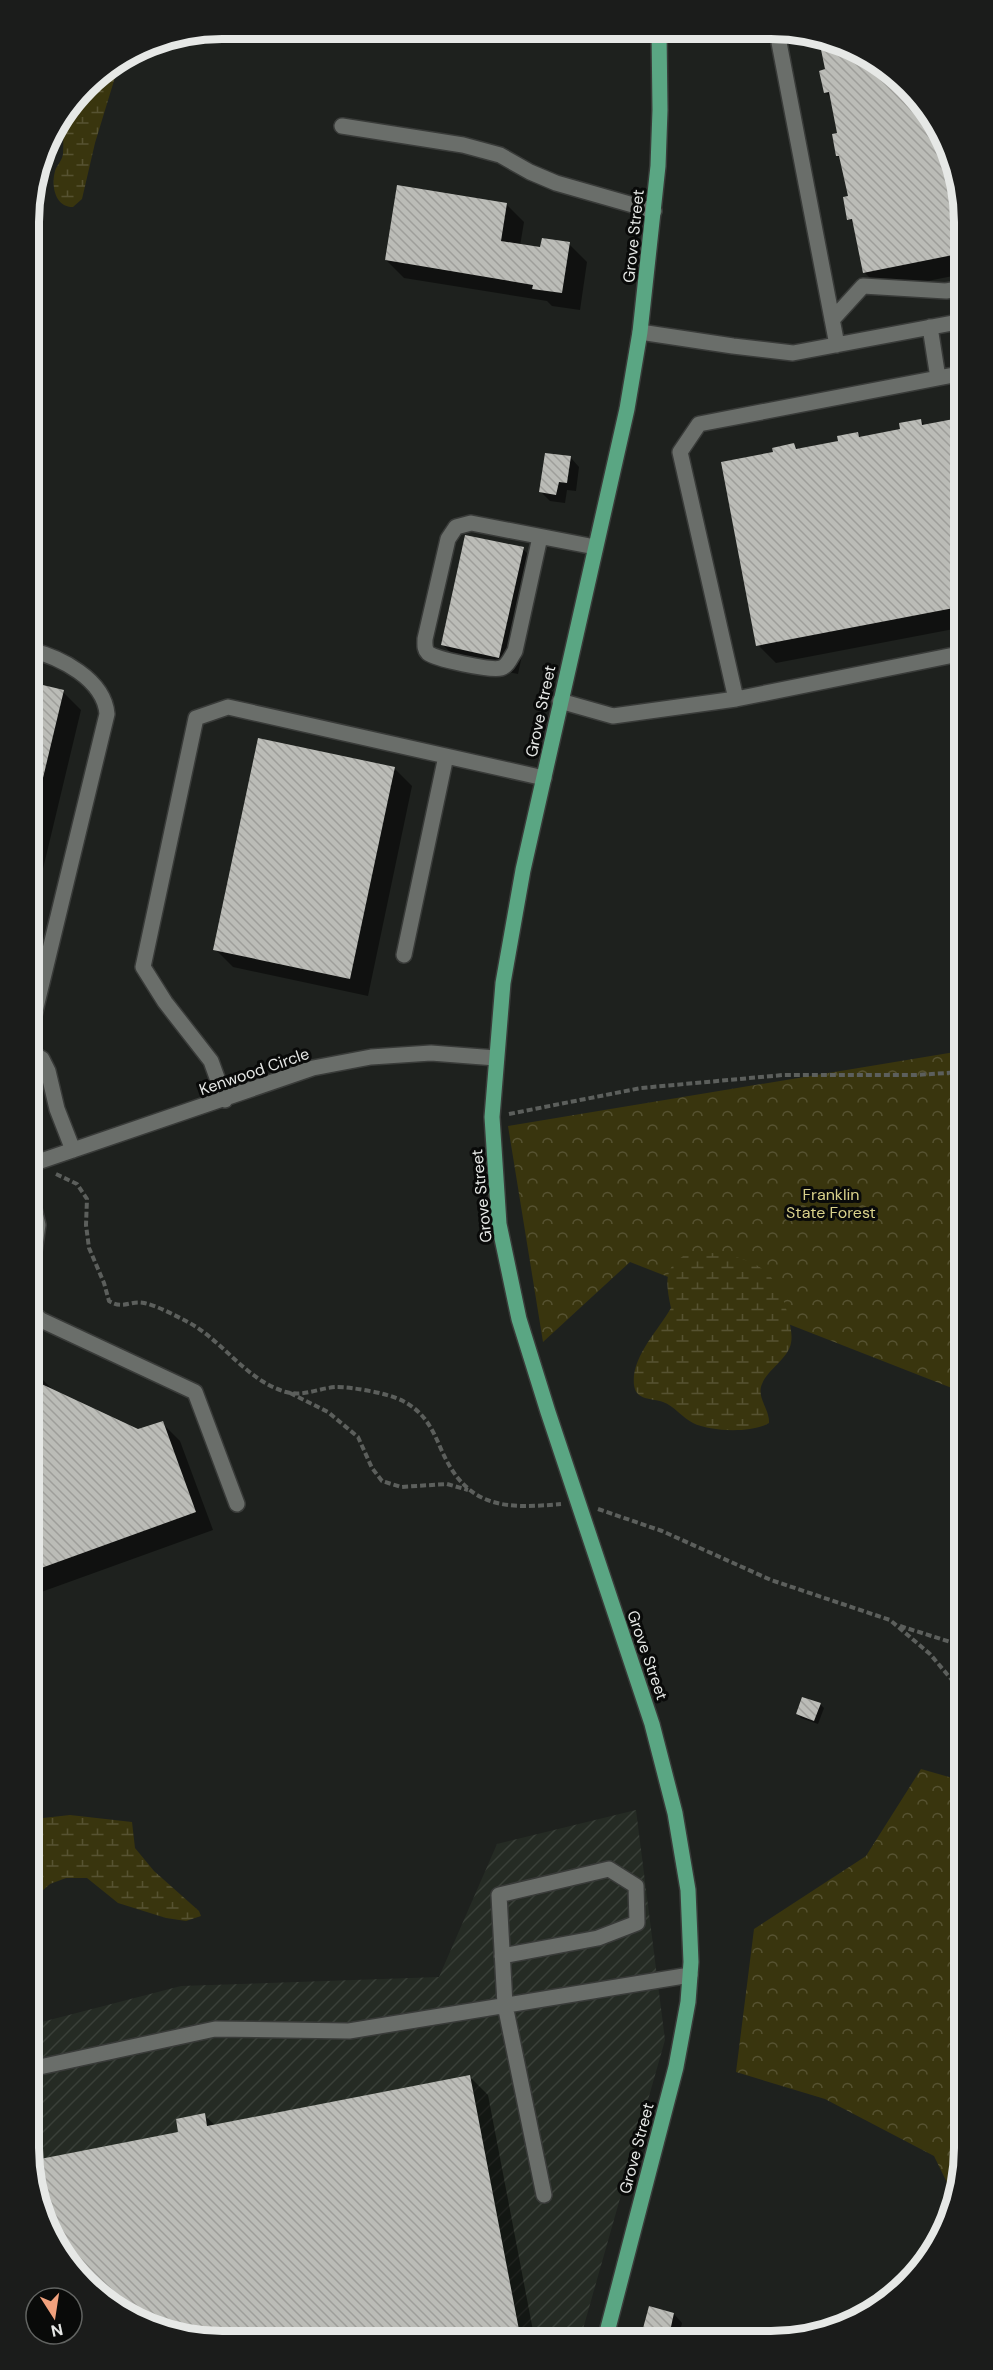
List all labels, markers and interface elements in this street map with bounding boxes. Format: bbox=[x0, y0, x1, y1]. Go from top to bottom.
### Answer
street label: Grove Street bbox=[618, 188, 649, 284]
street label: Grove Street bbox=[520, 663, 560, 759]
street label: Kenwood Circle bbox=[196, 1043, 312, 1100]
street label: Grove Street bbox=[466, 1148, 497, 1244]
park label: Franklin State Forest bbox=[786, 1184, 876, 1223]
street label: Grove Street bbox=[622, 1608, 673, 1703]
street label: Grove Street bbox=[614, 2100, 659, 2196]
north arrow bbox=[24, 2286, 84, 2346]
text: N bbox=[49, 2319, 65, 2342]

